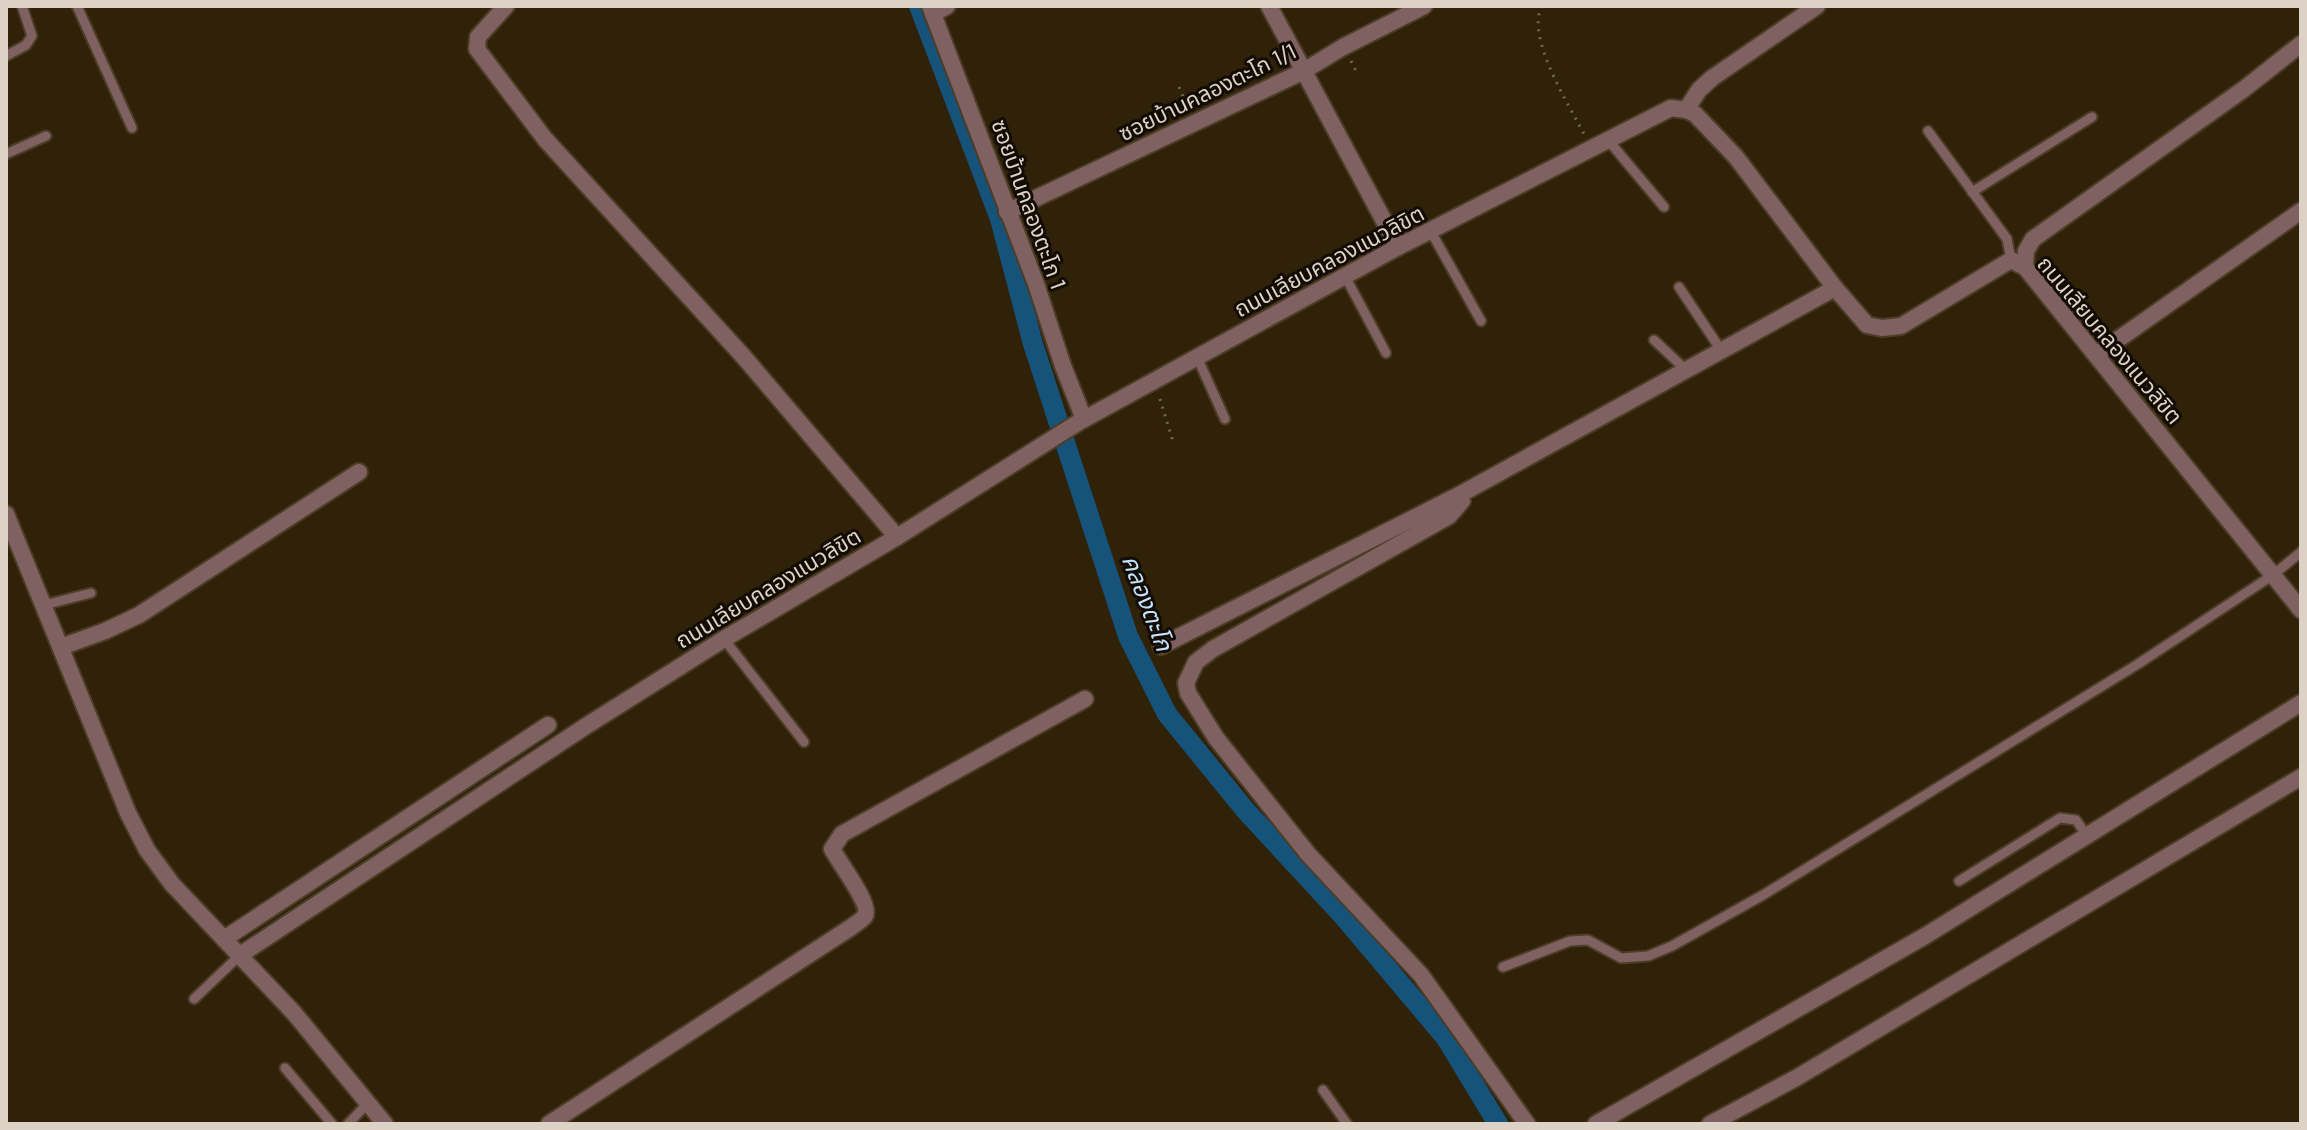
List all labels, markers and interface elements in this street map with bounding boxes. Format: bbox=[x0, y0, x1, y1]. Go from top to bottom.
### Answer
street label: ซอยบ้านคลองตะโก 1/1 bbox=[1114, 37, 1301, 148]
street label: ซอยบ้านคลองตะโก 1 bbox=[984, 115, 1073, 293]
street label: ถนนเลียบคลองแนวลิขิต bbox=[1229, 199, 1429, 324]
street label: ถนนเลียบคลองแนวลิขิต bbox=[2031, 250, 2189, 431]
street label: ถนนเลียบคลองแนวลิขิต bbox=[670, 522, 866, 655]
water label: คลองตะโก bbox=[1115, 550, 1180, 657]

